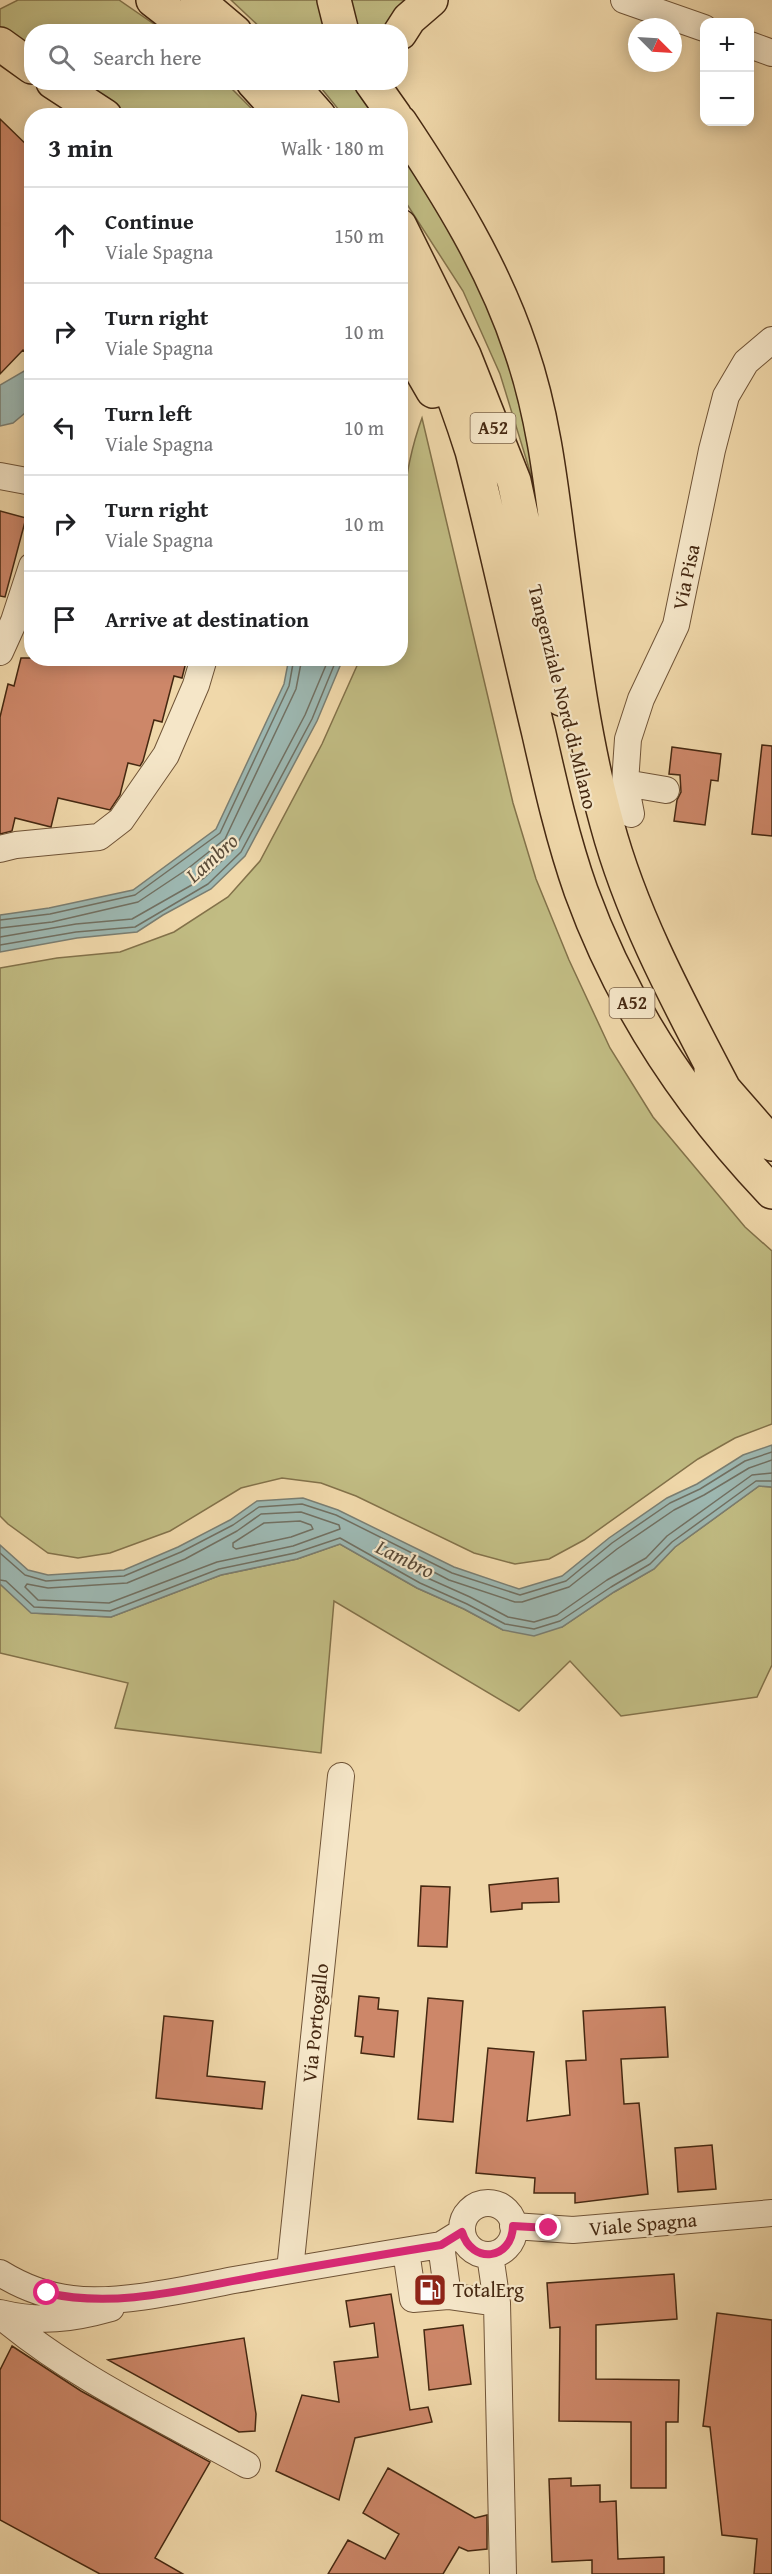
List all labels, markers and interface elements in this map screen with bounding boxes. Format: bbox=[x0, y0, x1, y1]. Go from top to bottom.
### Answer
north arrow bbox=[628, 18, 682, 72]
map controls bbox=[700, 18, 754, 126]
button: + bbox=[700, 18, 754, 72]
search box bbox=[24, 24, 408, 90]
icon: search bbox=[45, 41, 78, 74]
text: Search here bbox=[93, 41, 202, 73]
button: − bbox=[700, 72, 754, 126]
text: 3 min bbox=[48, 128, 113, 167]
text: Walk · 180 m bbox=[281, 133, 384, 162]
text: Continue bbox=[105, 205, 194, 237]
icon: ahead bbox=[48, 219, 81, 252]
text: 150 m bbox=[334, 221, 384, 250]
text: Viale Spagna bbox=[105, 237, 213, 266]
text: Turn right bbox=[105, 301, 208, 333]
icon: right bbox=[48, 315, 81, 348]
text: 10 m bbox=[344, 317, 384, 346]
text: Viale Spagna bbox=[105, 333, 213, 362]
text: Turn left bbox=[105, 397, 192, 429]
icon: left bbox=[48, 411, 81, 444]
text: 10 m bbox=[344, 413, 384, 442]
road number: A52 bbox=[470, 413, 516, 443]
text: Viale Spagna bbox=[105, 429, 213, 458]
text: Turn right bbox=[105, 493, 208, 525]
icon: right bbox=[48, 507, 81, 540]
text: 10 m bbox=[344, 509, 384, 538]
text: Viale Spagna bbox=[105, 525, 213, 554]
street label: Via Pisa bbox=[664, 541, 707, 612]
street label: Tangenziale Nord di Milano bbox=[522, 582, 605, 812]
icon: arrive bbox=[48, 603, 81, 636]
text: Arrive at destination bbox=[105, 603, 309, 635]
water label: Lambro bbox=[178, 826, 245, 890]
road number: A52 bbox=[610, 988, 654, 1018]
water label: Lambro bbox=[370, 1531, 440, 1586]
street label: Via Portogallo bbox=[294, 1962, 335, 2084]
street label: Viale Spagna bbox=[588, 2204, 699, 2243]
route end bbox=[535, 2214, 561, 2240]
fuel station icon: TotalErg bbox=[412, 2272, 448, 2308]
place label: TotalErg bbox=[453, 2275, 524, 2304]
route start bbox=[33, 2279, 59, 2305]

